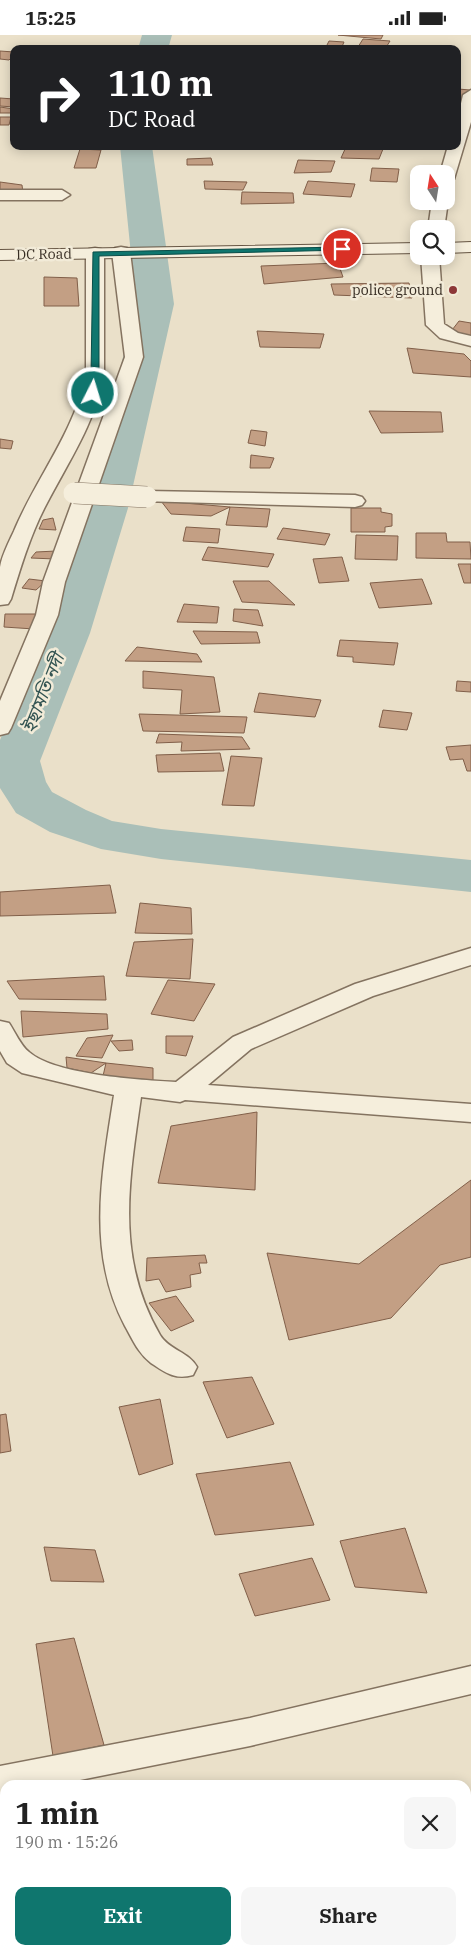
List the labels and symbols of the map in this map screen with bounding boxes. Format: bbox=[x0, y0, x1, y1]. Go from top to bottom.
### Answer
north arrow bbox=[410, 165, 455, 210]
pin bbox=[321, 228, 363, 270]
street label: DC Road bbox=[16, 245, 73, 263]
place label: police ground bbox=[352, 281, 443, 299]
marker: police ground bbox=[447, 284, 459, 296]
position arrow bbox=[66, 366, 118, 418]
water label: ইছামতি নদী bbox=[17, 647, 70, 736]

